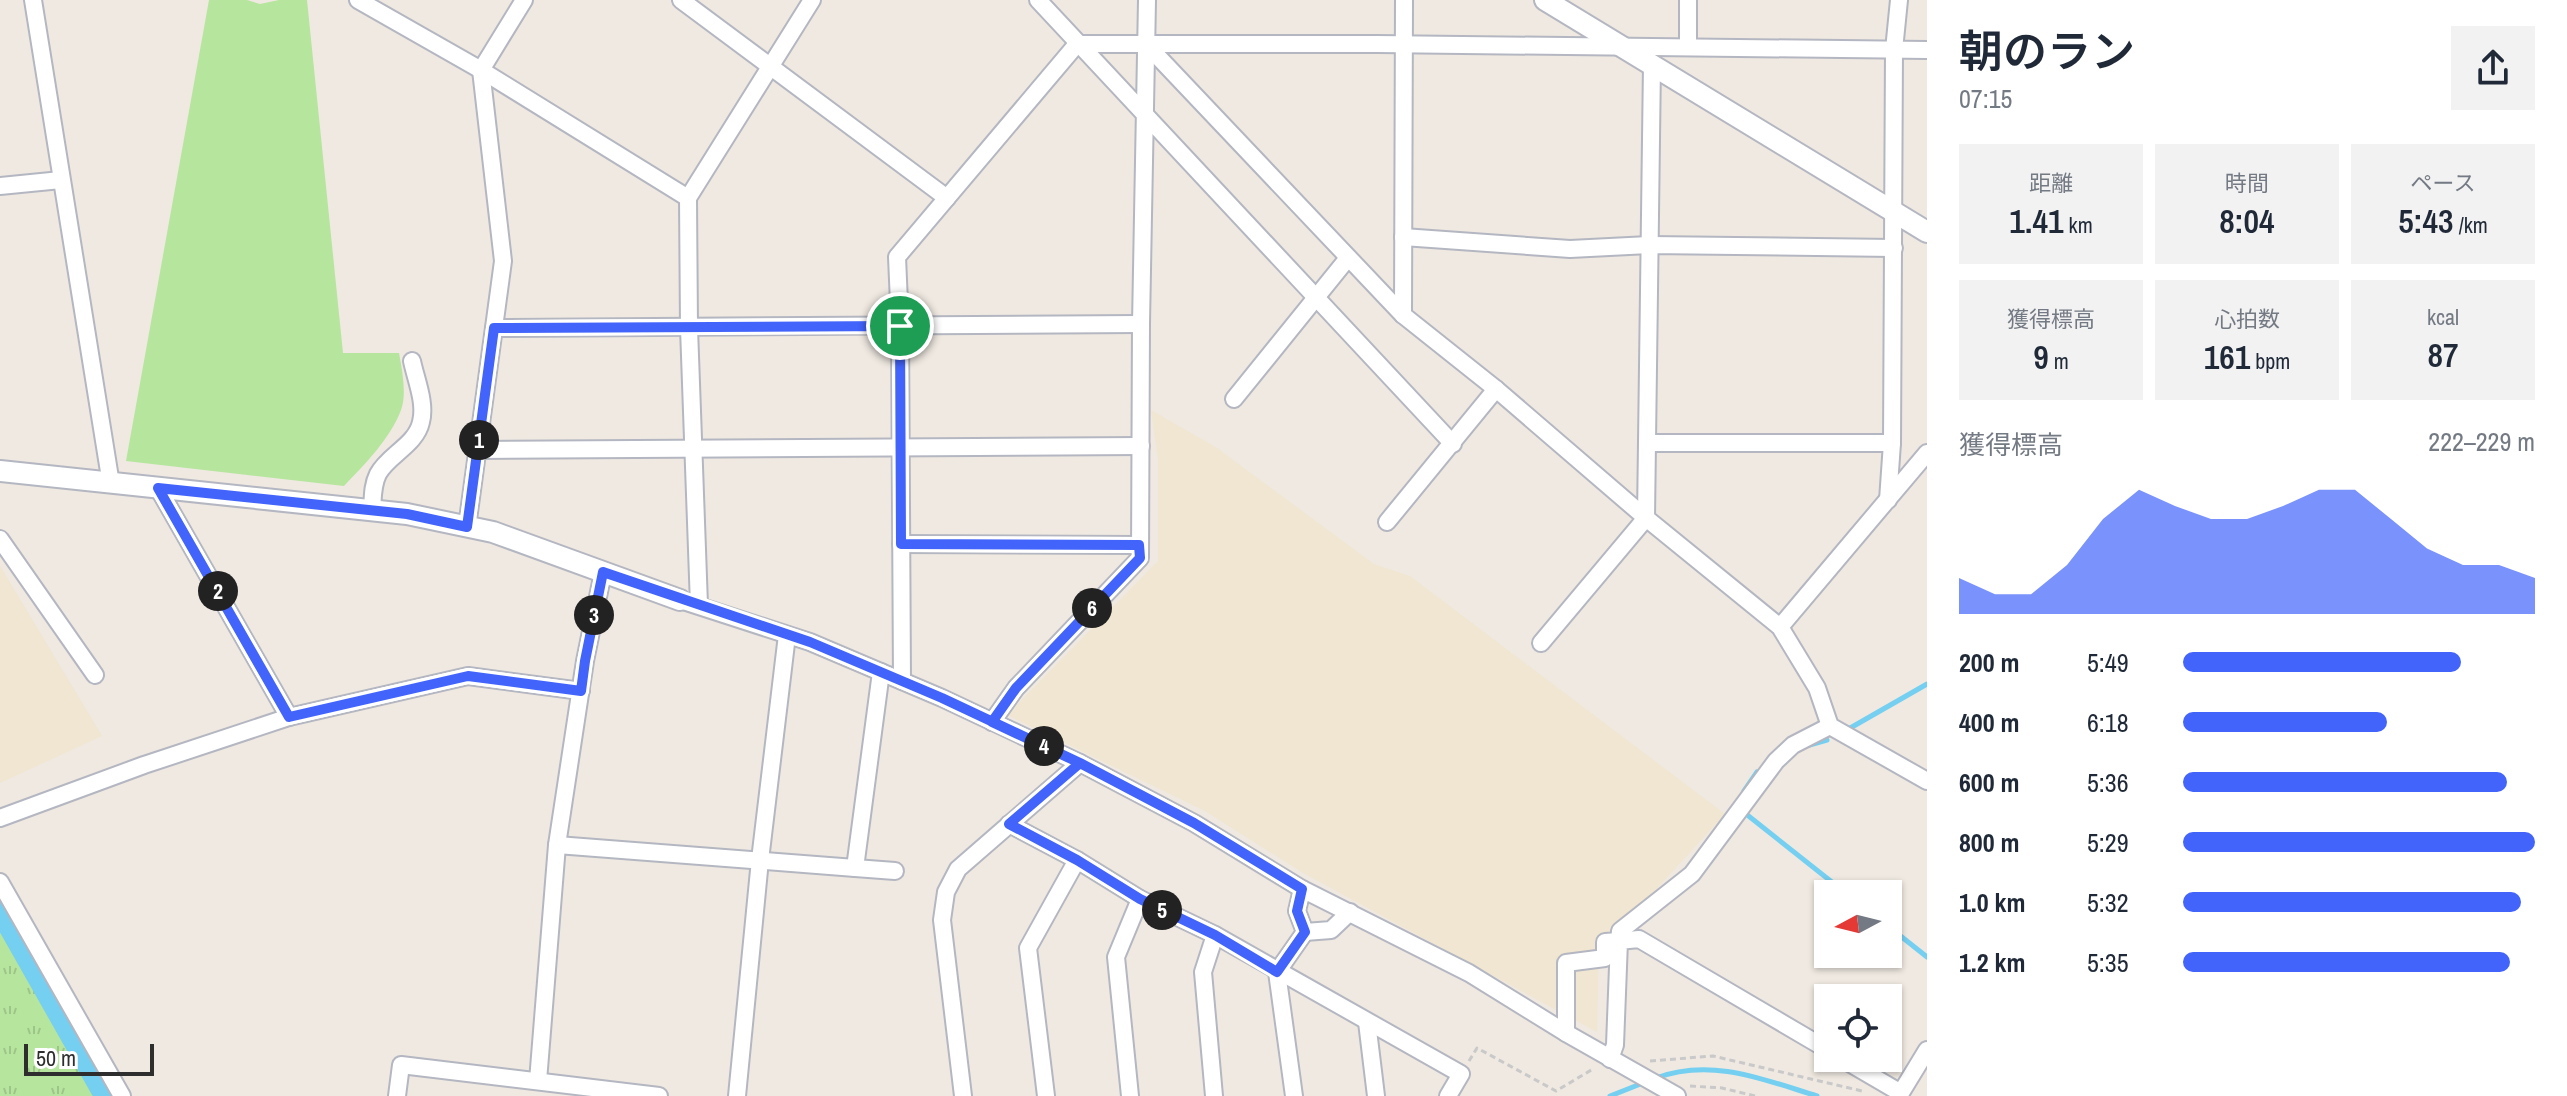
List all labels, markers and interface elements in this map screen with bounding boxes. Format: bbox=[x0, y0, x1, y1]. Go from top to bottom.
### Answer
text: 朝のラン bbox=[1959, 21, 2135, 81]
button: share bbox=[2451, 26, 2535, 110]
text: 07:15 bbox=[1959, 81, 2012, 116]
text: 距離 bbox=[2029, 168, 2073, 198]
text: 時間 bbox=[2225, 168, 2269, 198]
text: ペース bbox=[2411, 168, 2475, 198]
text: 1.41 bbox=[2009, 198, 2064, 244]
text: 8:04 bbox=[2219, 198, 2275, 244]
text: 5:43 bbox=[2398, 198, 2454, 244]
text: km bbox=[2064, 210, 2093, 240]
text: /km bbox=[2454, 210, 2488, 240]
pin bbox=[866, 292, 934, 360]
text: kcal bbox=[2427, 302, 2459, 332]
icon: arrive bbox=[878, 304, 922, 348]
text: 獲得標高 bbox=[2007, 304, 2095, 334]
text: 心拍数 bbox=[2214, 304, 2280, 334]
text: 87 bbox=[2427, 332, 2459, 378]
text: 9 bbox=[2033, 334, 2049, 380]
text: 161 bbox=[2204, 334, 2250, 380]
text: m bbox=[2049, 346, 2069, 376]
text: bpm bbox=[2250, 346, 2290, 376]
pin: 1 bbox=[459, 420, 499, 460]
text: 222–229 m bbox=[2428, 424, 2535, 459]
text: 1 bbox=[474, 425, 484, 455]
text: 獲得標高 bbox=[1959, 427, 2063, 462]
pin: 2 bbox=[198, 571, 238, 611]
text: 2 bbox=[213, 576, 223, 606]
pin: 6 bbox=[1072, 588, 1112, 628]
text: 6 bbox=[1087, 593, 1097, 623]
pin: 3 bbox=[574, 595, 614, 635]
text: 3 bbox=[589, 600, 599, 630]
text: 200 m bbox=[1959, 645, 2019, 680]
text: 5:49 bbox=[2087, 645, 2129, 680]
text: 400 m bbox=[1959, 705, 2019, 740]
text: 6:18 bbox=[2087, 705, 2129, 740]
pin: 4 bbox=[1024, 726, 1064, 766]
text: 4 bbox=[1039, 731, 1049, 761]
text: 600 m bbox=[1959, 765, 2019, 800]
text: 5:36 bbox=[2087, 765, 2129, 800]
text: 800 m bbox=[1959, 825, 2019, 860]
text: 5:29 bbox=[2087, 825, 2129, 860]
north arrow bbox=[1814, 880, 1902, 968]
map controls bbox=[1814, 880, 1902, 1072]
text: 1.0 km bbox=[1959, 885, 2025, 920]
text: 5:32 bbox=[2087, 885, 2129, 920]
pin: 5 bbox=[1142, 890, 1182, 930]
text: 5 bbox=[1157, 895, 1167, 925]
text: 1.2 km bbox=[1959, 945, 2025, 980]
text: 5:35 bbox=[2087, 945, 2129, 980]
button: locate bbox=[1814, 984, 1902, 1072]
scale bar bbox=[24, 1040, 154, 1076]
text: 50 m bbox=[36, 1043, 76, 1073]

